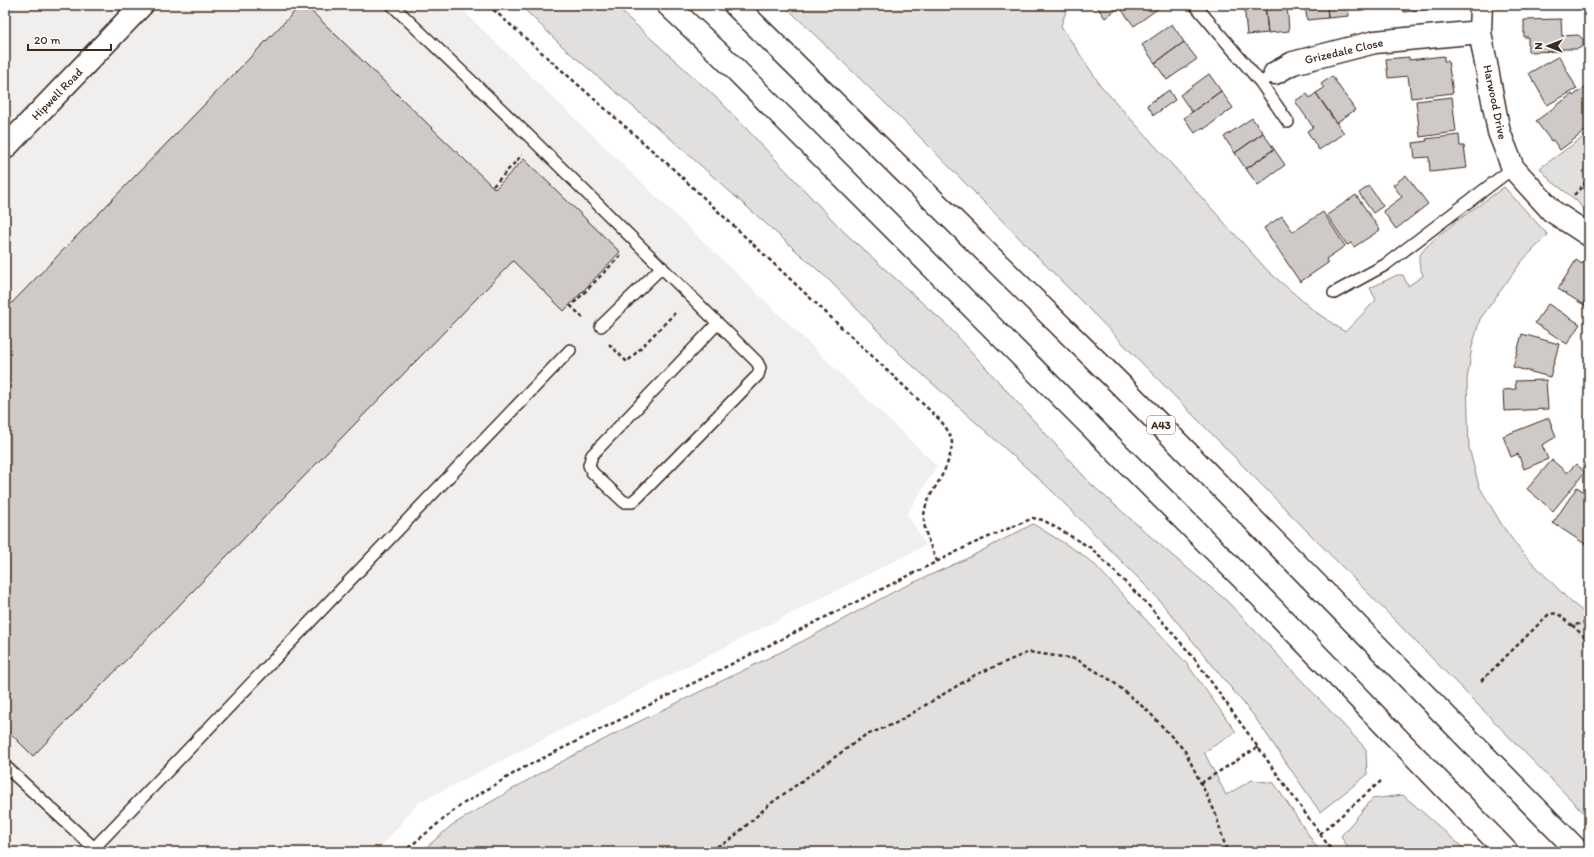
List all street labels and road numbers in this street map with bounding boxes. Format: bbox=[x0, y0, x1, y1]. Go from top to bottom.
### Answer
street label: Grizedale Close bbox=[1303, 35, 1385, 67]
street label: Harwood Drive bbox=[1480, 63, 1510, 141]
street label: Hipwell Road bbox=[29, 65, 86, 123]
road number: A43 bbox=[1147, 416, 1175, 434]

